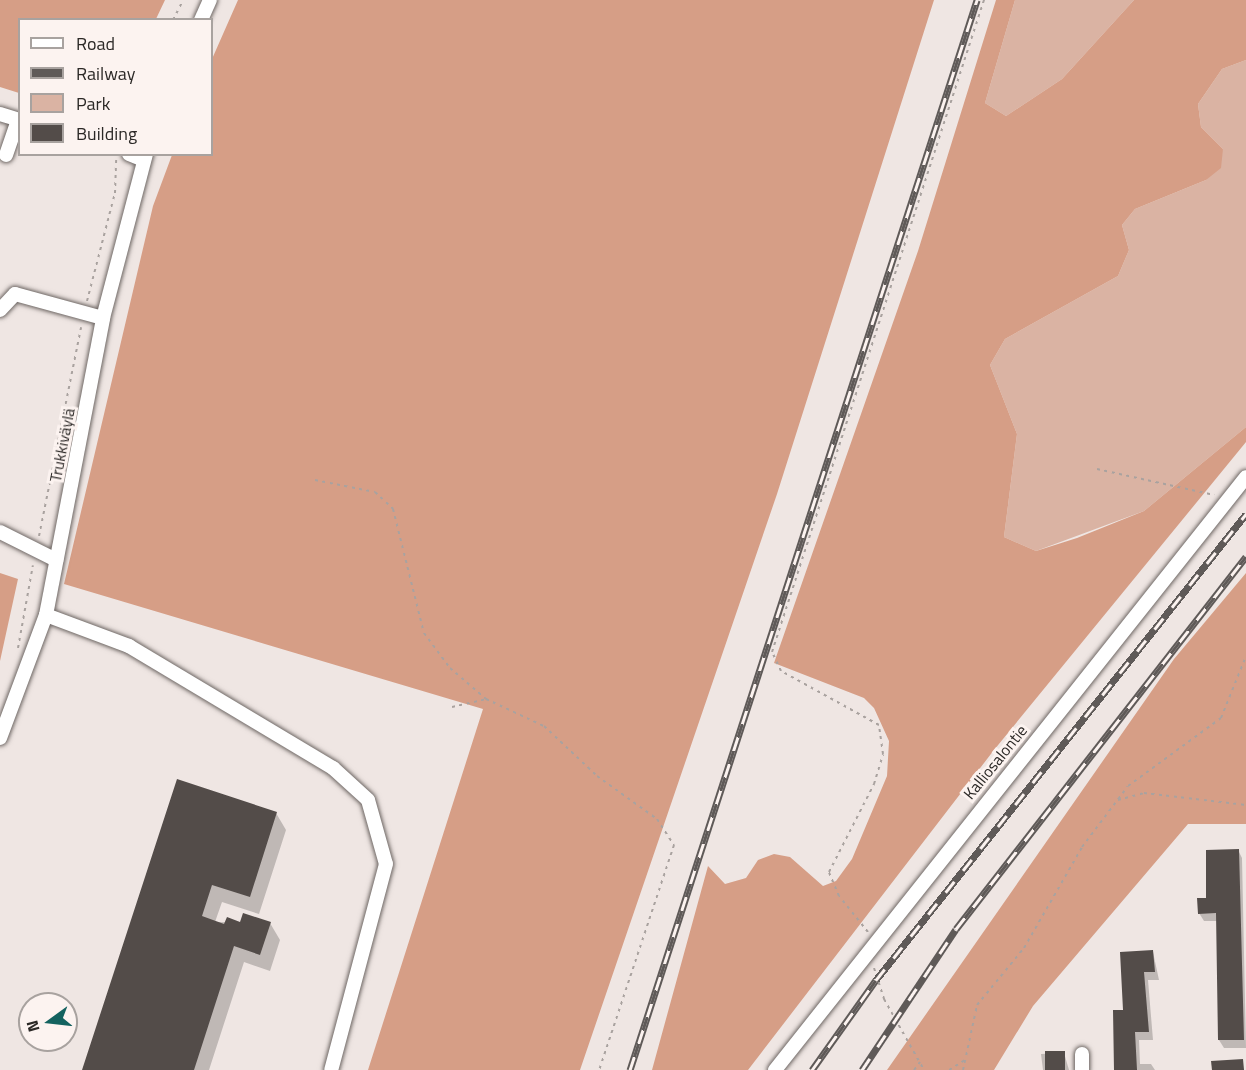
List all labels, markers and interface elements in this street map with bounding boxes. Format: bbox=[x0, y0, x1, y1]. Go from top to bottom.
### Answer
legend bbox=[18, 18, 213, 156]
text: Road bbox=[76, 30, 115, 57]
text: Railway bbox=[76, 60, 135, 87]
text: Park bbox=[76, 90, 110, 117]
text: Building bbox=[76, 120, 137, 147]
street label: Trukkiväylä bbox=[45, 406, 79, 484]
street label: Kalliosalontie bbox=[959, 721, 1031, 803]
north arrow bbox=[18, 992, 78, 1052]
text: N bbox=[20, 1018, 46, 1035]

